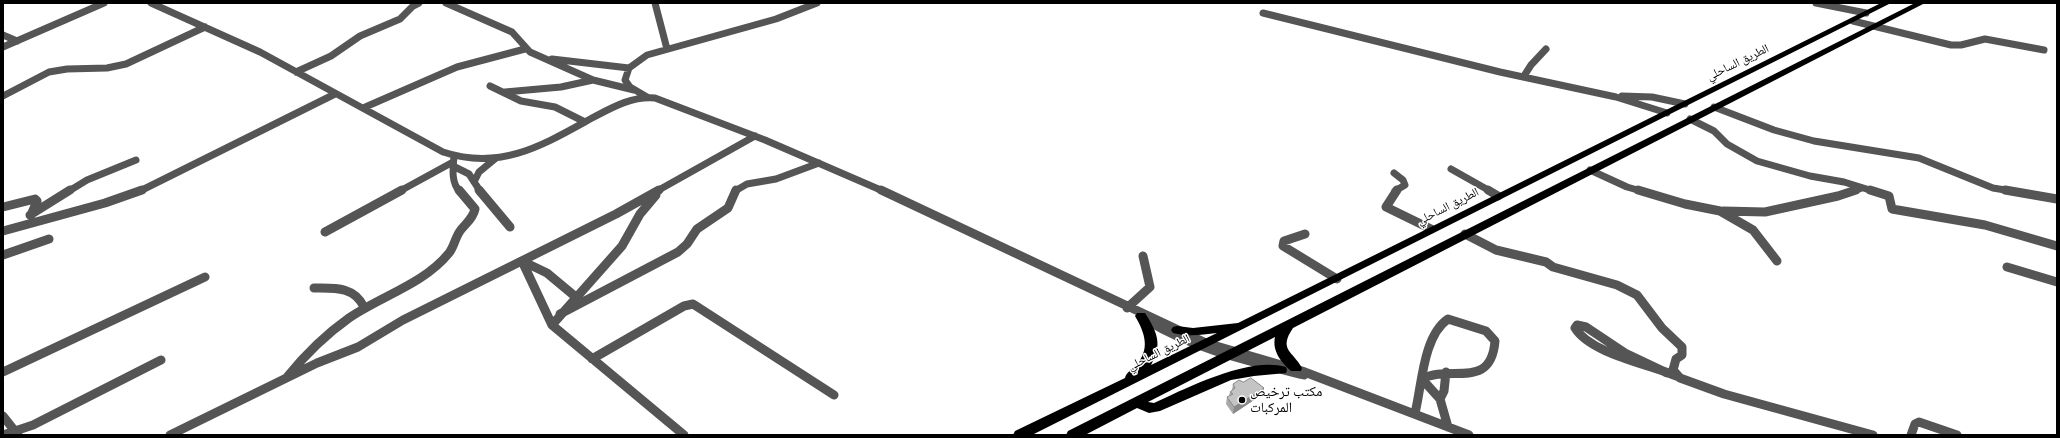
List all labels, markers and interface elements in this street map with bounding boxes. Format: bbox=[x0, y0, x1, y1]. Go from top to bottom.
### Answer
street label: الطريق الساحلي bbox=[1704, 42, 1772, 84]
street label: الطريق الساحلي bbox=[1415, 185, 1481, 229]
street label: الطريق الساحلي bbox=[1125, 332, 1193, 374]
place label: مكتب ترخيص المركبات bbox=[1250, 384, 1322, 416]
marker: مكتب ترخيص المركبات bbox=[1237, 395, 1247, 405]

